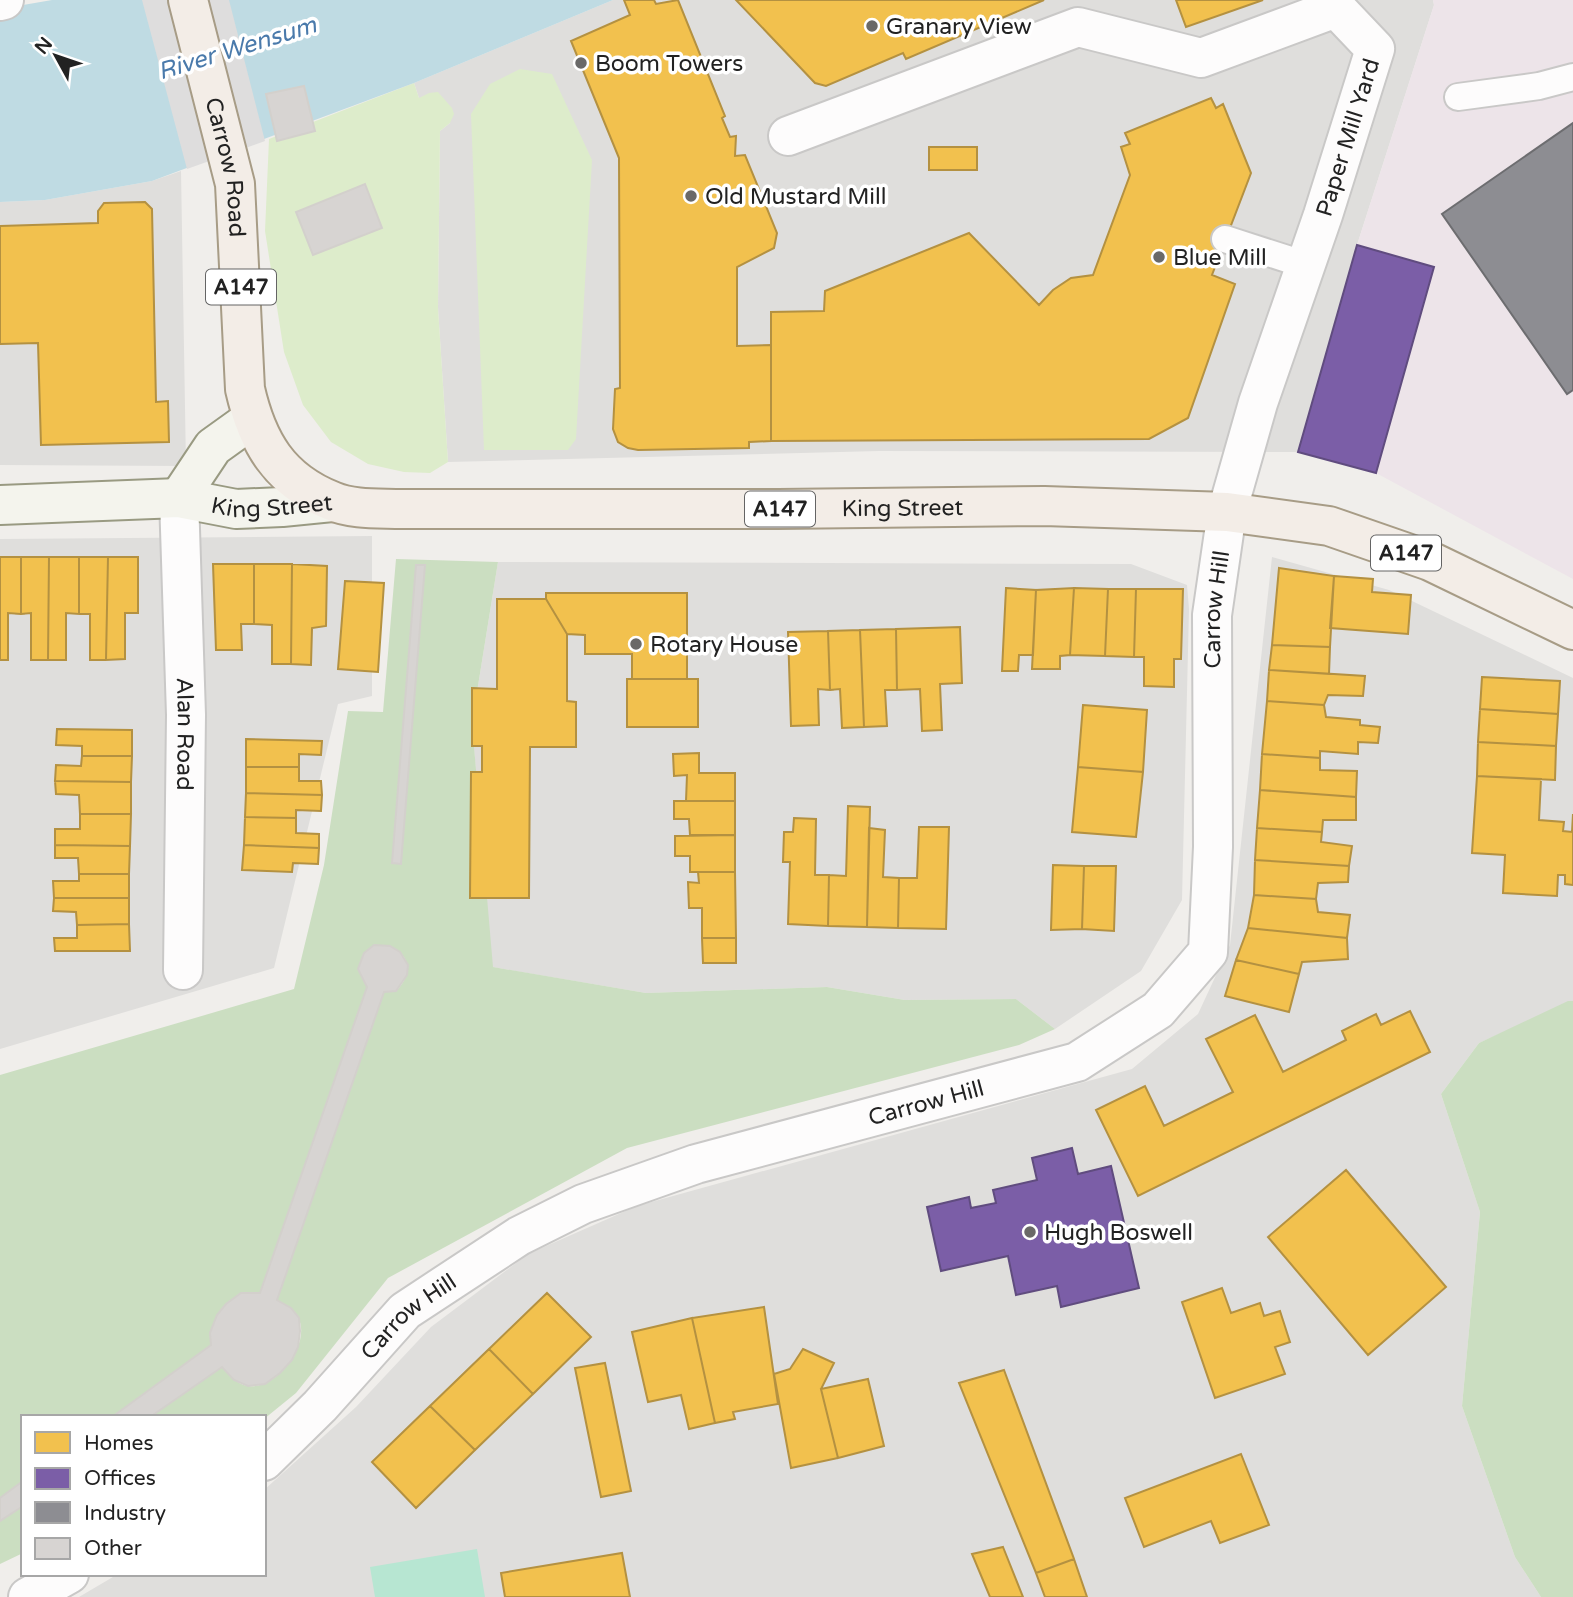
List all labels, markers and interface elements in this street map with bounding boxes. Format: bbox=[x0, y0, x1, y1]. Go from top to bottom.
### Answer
water label: River Wensum bbox=[154, 10, 321, 86]
place label: Granary View bbox=[886, 13, 1032, 41]
marker: Granary View bbox=[864, 18, 880, 34]
north arrow bbox=[21, 21, 91, 91]
text: N bbox=[30, 33, 57, 59]
place label: Boom Towers bbox=[595, 50, 743, 78]
marker: Boom Towers bbox=[573, 55, 589, 71]
street label: Paper Mill Yard bbox=[1310, 55, 1386, 220]
street label: Carrow Road bbox=[198, 95, 251, 238]
place label: Old Mustard Mill bbox=[705, 183, 886, 211]
marker: Old Mustard Mill bbox=[683, 188, 699, 204]
place label: Blue Mill bbox=[1173, 244, 1267, 272]
marker: Blue Mill bbox=[1151, 249, 1167, 265]
road number: A147 bbox=[206, 270, 276, 304]
street label: King Street bbox=[209, 489, 334, 524]
road number: A147 bbox=[745, 491, 815, 526]
street label: King Street bbox=[842, 494, 964, 523]
road number: A147 bbox=[1371, 536, 1441, 570]
street label: Carrow Hill bbox=[1199, 549, 1236, 669]
place label: Rotary House bbox=[650, 631, 798, 659]
marker: Rotary House bbox=[628, 636, 644, 652]
street label: Alan Road bbox=[170, 677, 199, 791]
street label: Carrow Hill bbox=[865, 1075, 987, 1132]
place label: Hugh Boswell bbox=[1044, 1219, 1193, 1247]
marker: Hugh Boswell bbox=[1022, 1224, 1038, 1240]
street label: Carrow Hill bbox=[355, 1268, 462, 1366]
legend bbox=[21, 1415, 266, 1576]
text: Homes bbox=[84, 1431, 154, 1456]
text: Offices bbox=[84, 1466, 156, 1491]
text: Industry bbox=[84, 1501, 166, 1526]
text: Other bbox=[84, 1536, 142, 1561]

